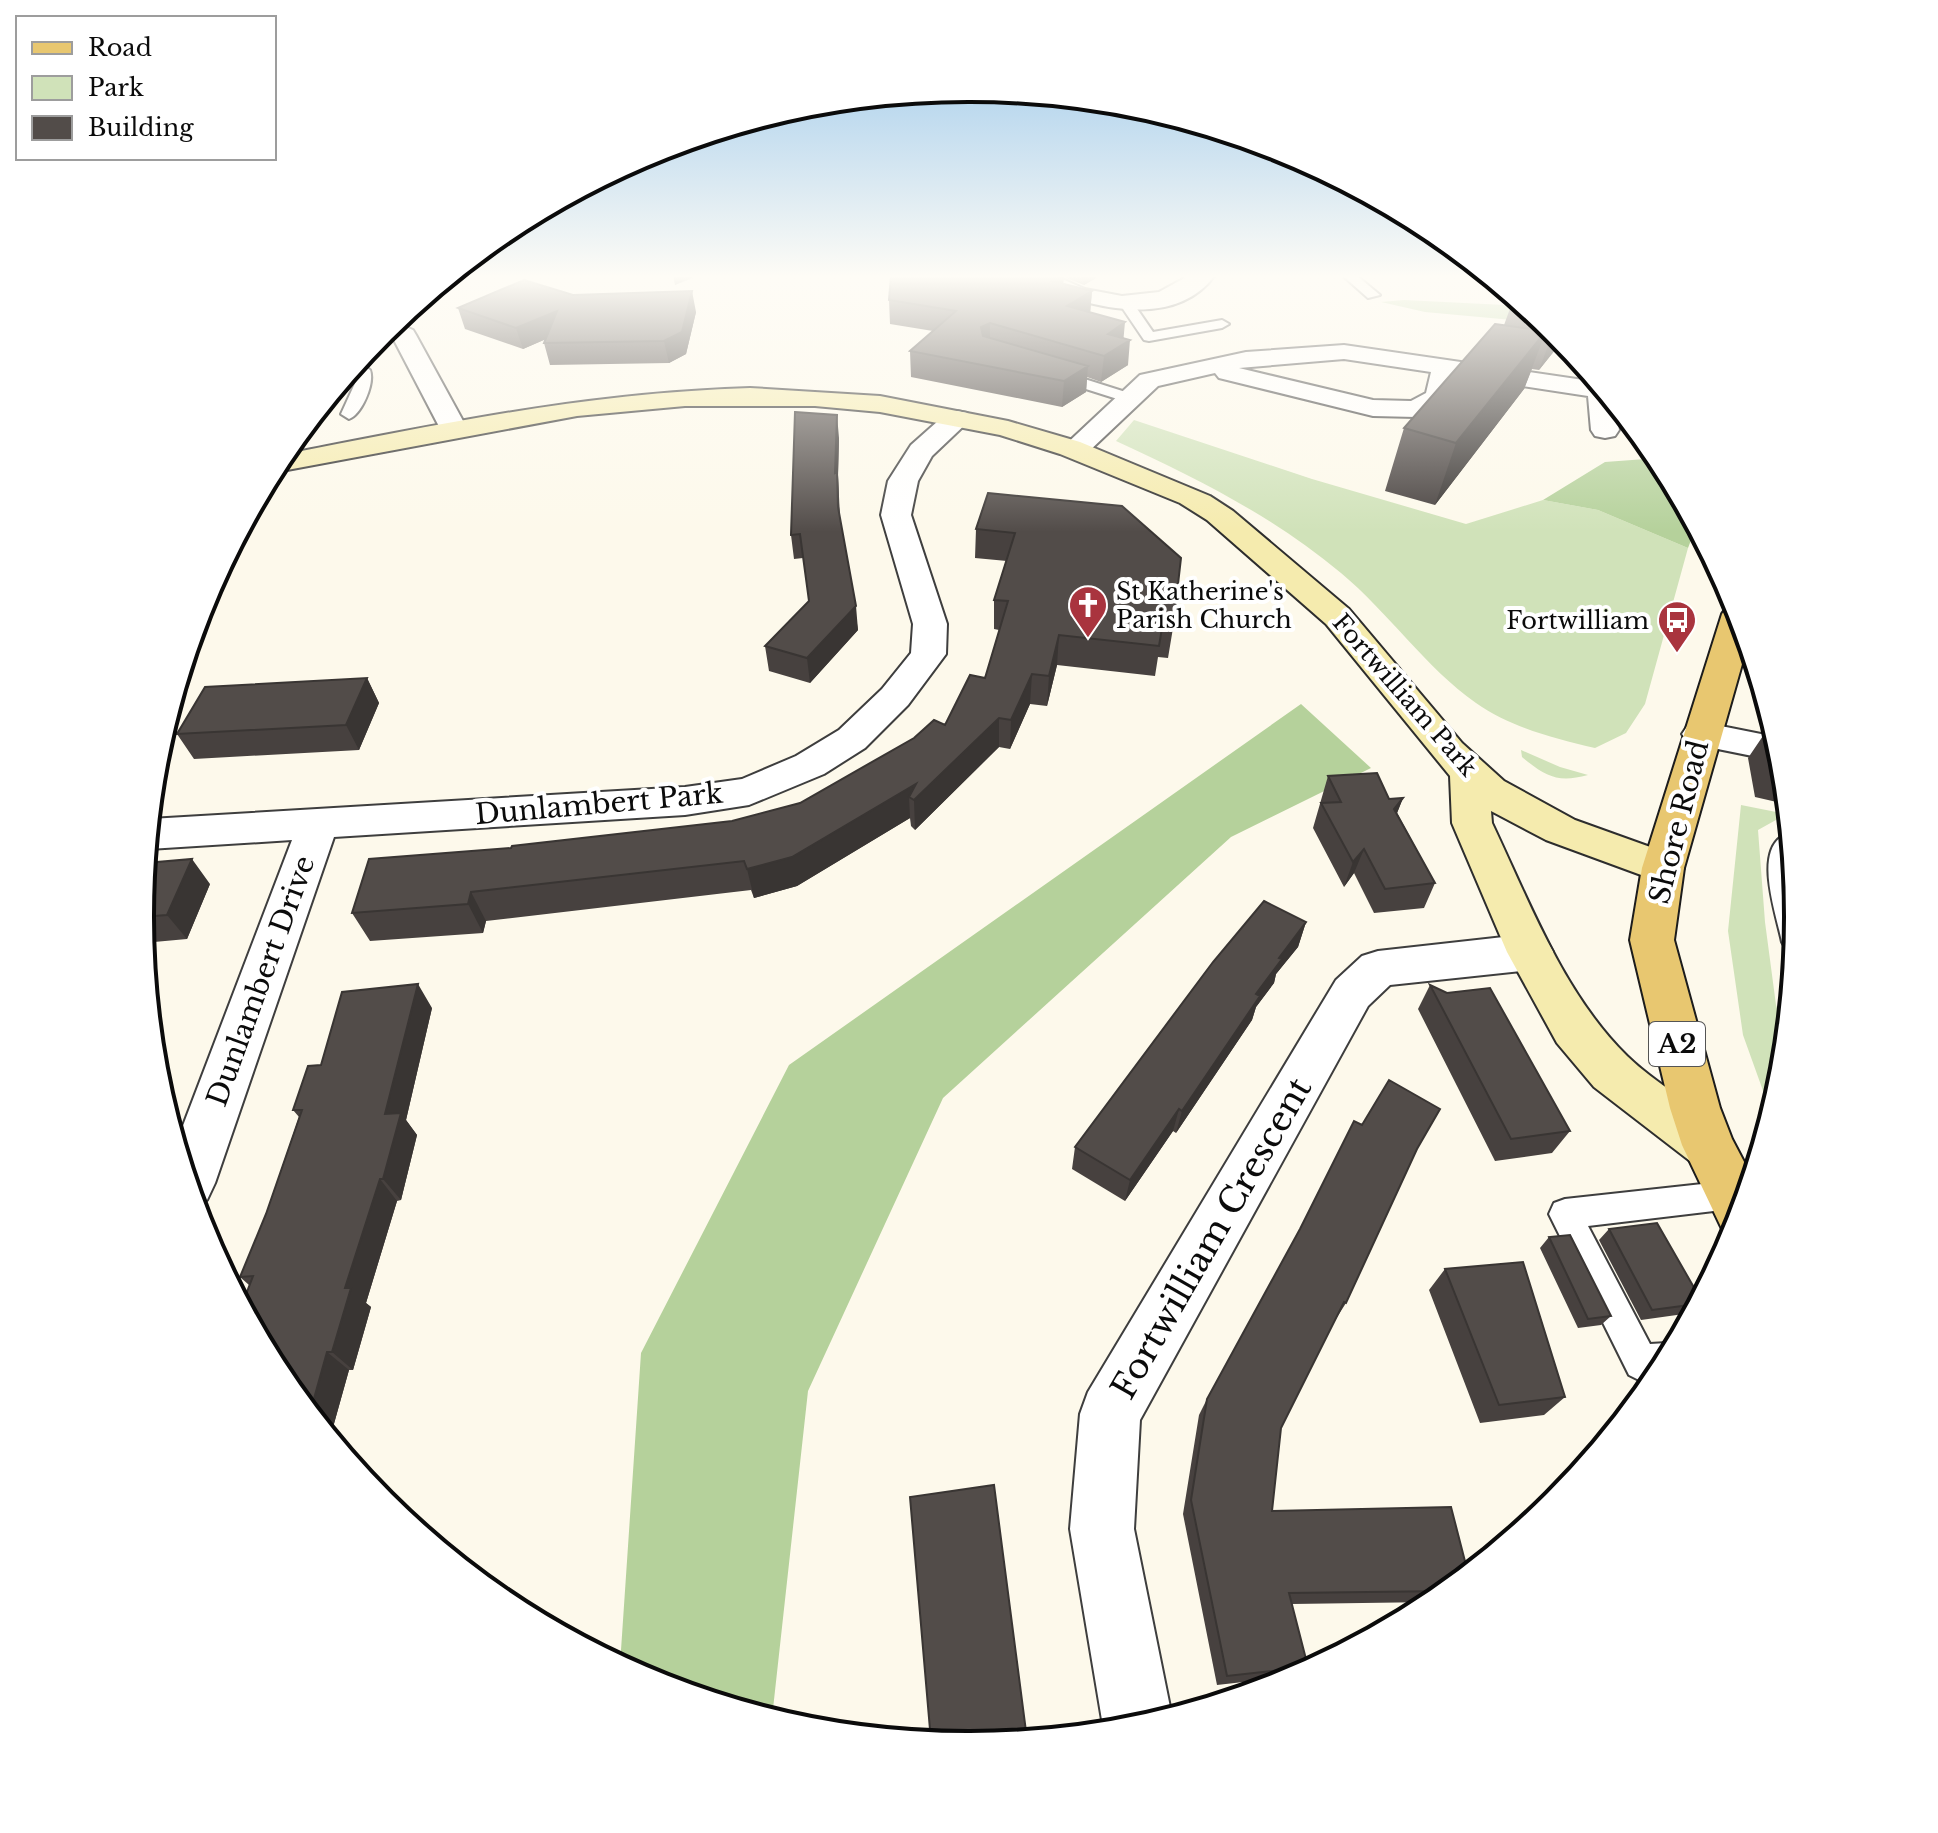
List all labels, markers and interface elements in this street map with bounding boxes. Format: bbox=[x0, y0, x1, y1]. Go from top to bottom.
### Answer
legend bbox=[16, 16, 276, 160]
text: Road bbox=[88, 33, 152, 62]
text: Park bbox=[88, 73, 144, 102]
text: Building bbox=[88, 113, 194, 142]
place label: St Katherine's Parish Church bbox=[1116, 577, 1292, 634]
church icon: St Katherine's Parish Church bbox=[1067, 584, 1109, 639]
bus stop icon: Fortwilliam bbox=[1656, 599, 1698, 654]
place label: Fortwilliam bbox=[1506, 606, 1649, 635]
street label: Fortwilliam Park bbox=[1327, 608, 1483, 782]
street label: Shore Road bbox=[1642, 737, 1716, 907]
street label: Dunlambert Park bbox=[474, 776, 725, 832]
street label: Dunlambert Drive bbox=[199, 851, 323, 1111]
road number: A2 bbox=[1649, 1022, 1705, 1066]
street label: Fortwilliam Crescent bbox=[1102, 1070, 1320, 1406]

